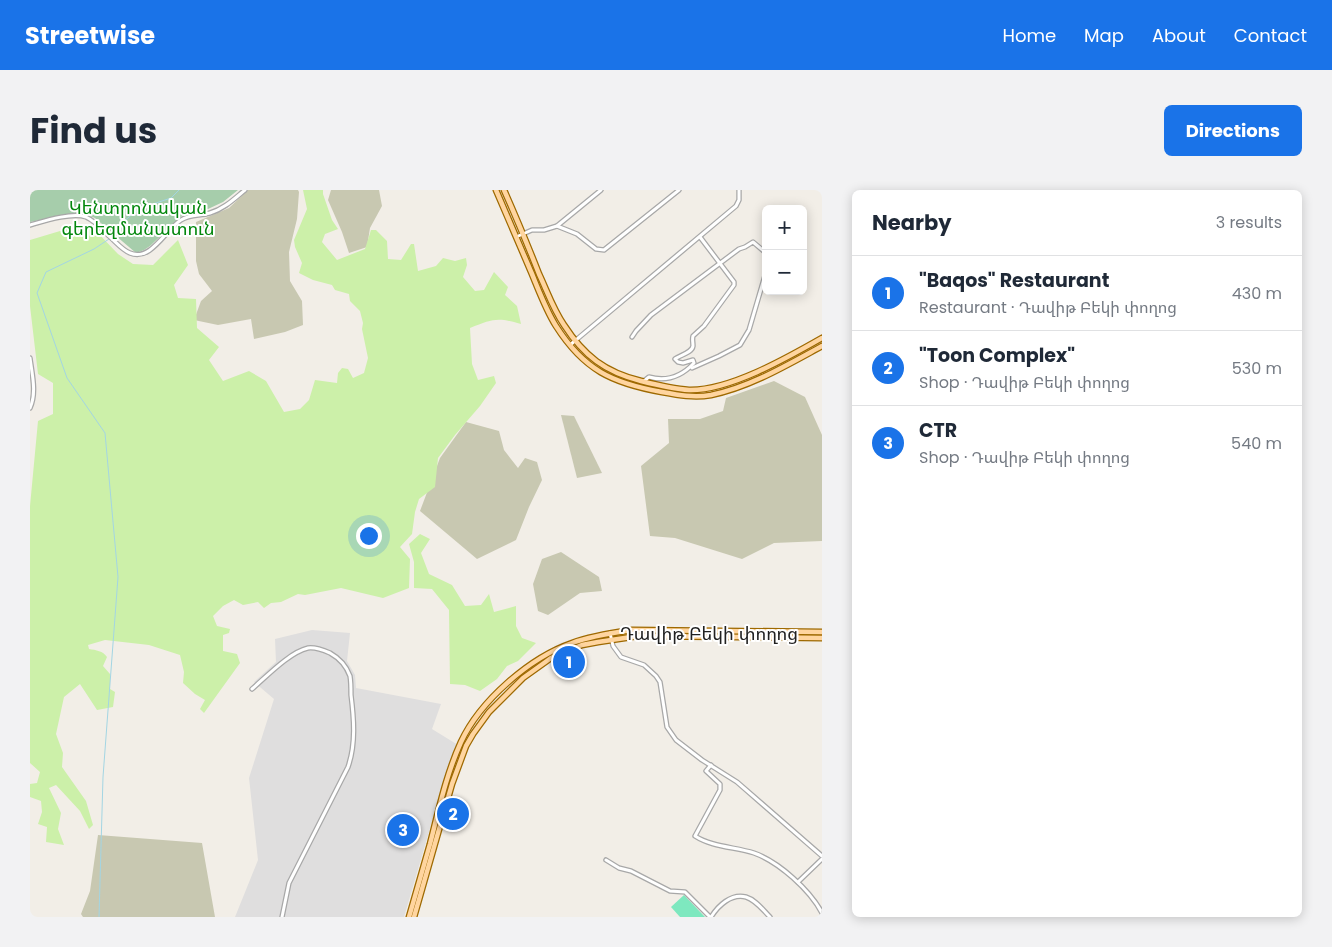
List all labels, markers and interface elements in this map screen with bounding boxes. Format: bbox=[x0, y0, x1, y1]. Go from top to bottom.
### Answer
text: Streetwise bbox=[25, 19, 155, 52]
text: Home bbox=[1002, 23, 1056, 48]
text: Map bbox=[1084, 23, 1124, 48]
text: About bbox=[1152, 23, 1206, 48]
text: Contact bbox=[1234, 23, 1307, 48]
button: Directions bbox=[1164, 105, 1302, 156]
text: Find us bbox=[30, 106, 157, 155]
park label: Կենտրոնական գերեզմանատուն bbox=[61, 195, 215, 241]
map controls bbox=[762, 205, 807, 295]
button: + bbox=[762, 205, 807, 250]
text: Nearby bbox=[872, 208, 952, 237]
text: 3 results bbox=[1216, 211, 1282, 234]
button: − bbox=[762, 250, 807, 295]
text: "Baqos" Restaurant bbox=[919, 267, 1109, 294]
text: 1 bbox=[885, 282, 891, 305]
text: 430 m bbox=[1232, 282, 1282, 305]
text: Restaurant · Դավիթ Բեկի փողոց bbox=[919, 296, 1177, 319]
text: "Toon Complex" bbox=[919, 342, 1075, 369]
text: 2 bbox=[883, 357, 893, 380]
text: 530 m bbox=[1232, 357, 1282, 380]
text: Shop · Դավիթ Բեկի փողոց bbox=[919, 371, 1130, 394]
text: CTR bbox=[919, 417, 957, 444]
text: 3 bbox=[883, 432, 893, 455]
text: 540 m bbox=[1231, 432, 1282, 455]
text: Shop · Դավիթ Բեկի փողոց bbox=[919, 446, 1130, 469]
your location bbox=[356, 523, 382, 549]
street label: Դավիթ Բեկի փողոց bbox=[620, 621, 798, 646]
pin: 1 bbox=[553, 643, 585, 681]
pin: 2 bbox=[437, 795, 469, 833]
pin: 3 bbox=[387, 811, 419, 849]

